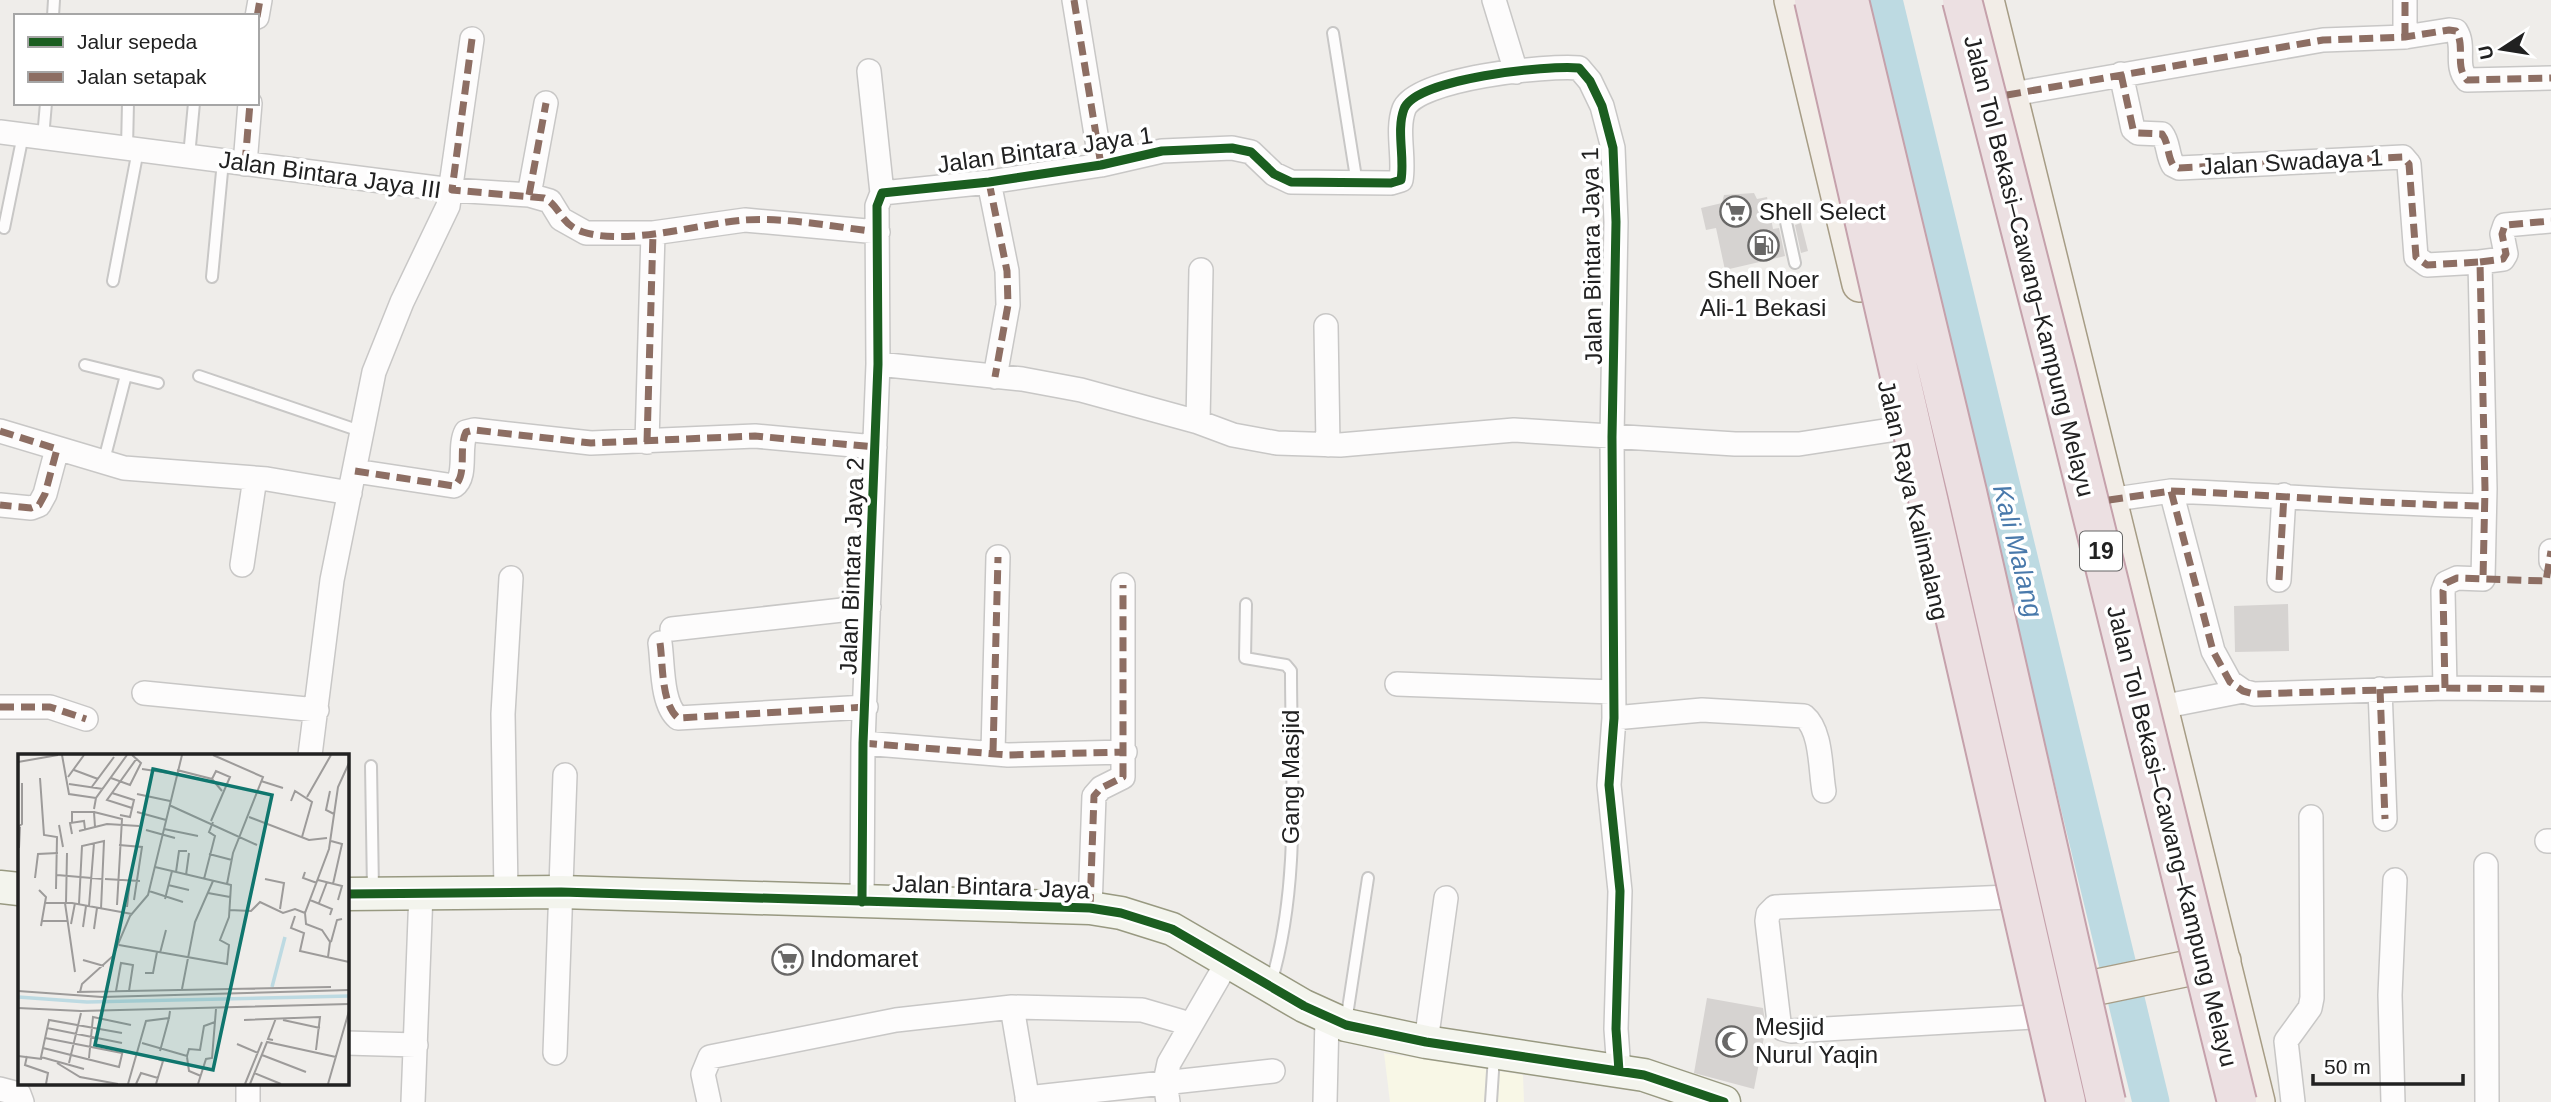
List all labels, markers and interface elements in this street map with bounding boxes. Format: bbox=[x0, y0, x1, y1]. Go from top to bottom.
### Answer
legend bbox=[14, 14, 259, 105]
north arrow bbox=[2467, 14, 2537, 84]
text: Jalur sepeda bbox=[77, 30, 198, 53]
street label: Jalan Tol Bekasi–Cawang–Kampung Melayu bbox=[1959, 32, 2100, 499]
text: U bbox=[2474, 44, 2498, 61]
text: Jalan setapak bbox=[77, 65, 207, 88]
street label: Jalan Bintara Jaya 1 bbox=[935, 121, 1154, 178]
street label: Jalan Swadaya 1 bbox=[2200, 143, 2384, 180]
street label: Jalan Bintara Jaya III bbox=[217, 146, 443, 203]
street label: Jalan Bintara Jaya 1 bbox=[1576, 147, 1607, 365]
supermarket icon: Shell Select bbox=[1719, 195, 1753, 229]
place label: Shell Select bbox=[1759, 198, 1886, 225]
fuel station icon: Shell Noer Ali-1 Bekasi bbox=[1746, 229, 1780, 263]
place label: Shell Noer Ali-1 Bekasi bbox=[1700, 266, 1826, 321]
street label: Jalan Raya Kalimalang bbox=[1873, 377, 1954, 623]
street label: Jalan Bintara Jaya 2 bbox=[834, 457, 869, 675]
water label: Kali Malang bbox=[1987, 481, 2049, 621]
road number: 19 bbox=[2080, 531, 2122, 570]
street label: Jalan Tol Bekasi–Cawang–Kampung Melayu bbox=[2102, 602, 2243, 1069]
street label: Gang Masjid bbox=[1277, 710, 1304, 844]
inset map bbox=[18, 754, 348, 1084]
street label: Jalan Bintara Jaya bbox=[892, 870, 1091, 903]
supermarket icon: Indomaret bbox=[770, 942, 804, 976]
place label: Indomaret bbox=[810, 945, 918, 972]
place label: Mesjid Nurul Yaqin bbox=[1755, 1013, 1878, 1068]
mosque icon: Mesjid Nurul Yaqin bbox=[1715, 1024, 1749, 1058]
scale bar bbox=[2313, 1042, 2464, 1086]
text: 50 m bbox=[2324, 1055, 2371, 1078]

